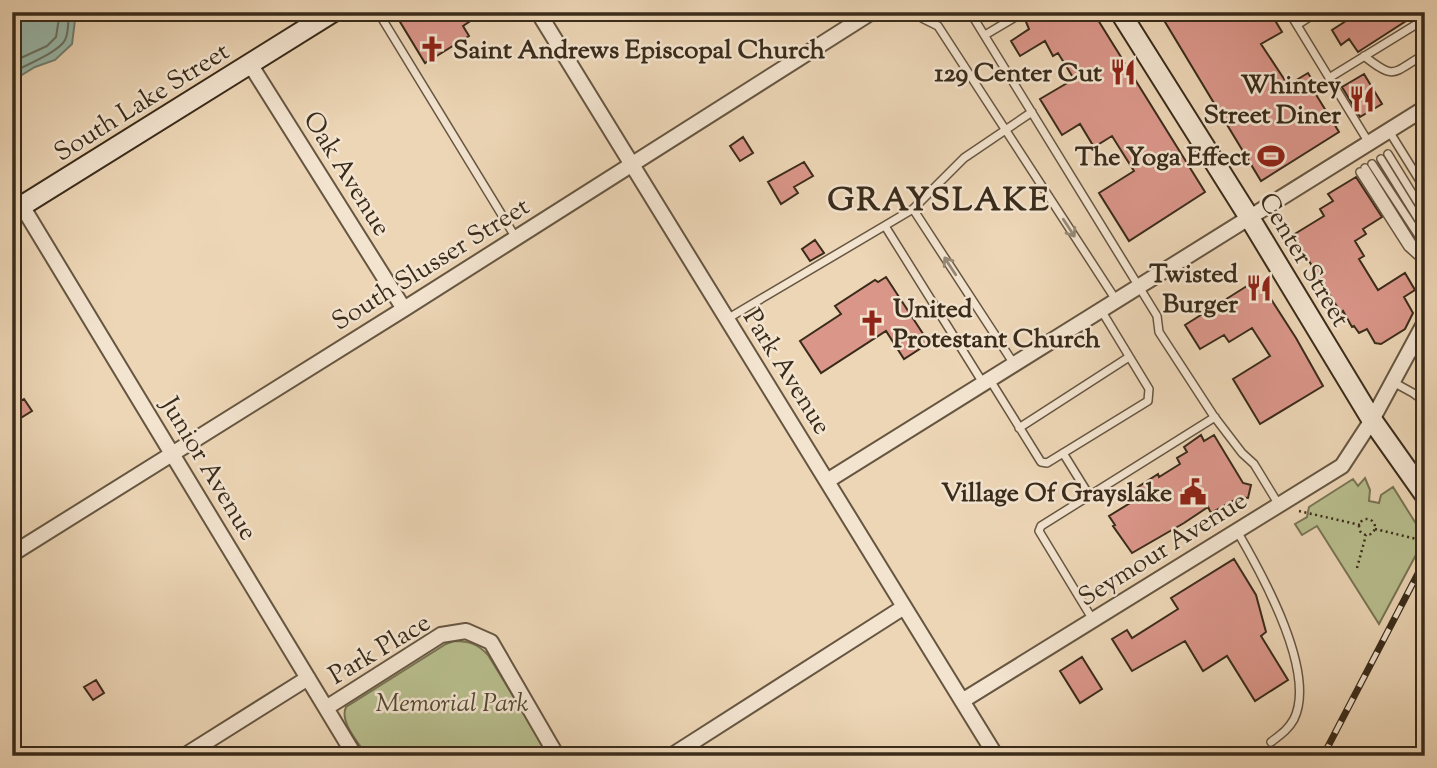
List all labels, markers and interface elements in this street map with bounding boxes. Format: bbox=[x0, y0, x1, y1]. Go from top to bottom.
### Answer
place label: Saint Andrews Episcopal Church bbox=[453, 33, 826, 70]
street label: South Lake Street bbox=[47, 34, 237, 172]
church icon: Saint Andrews Episcopal Church bbox=[417, 34, 447, 64]
place label: 129 Center Cut bbox=[935, 56, 1102, 93]
restaurant icon: 129 Center Cut bbox=[1108, 57, 1138, 87]
place label: Whintey Street Diner bbox=[1203, 68, 1341, 135]
restaurant icon: Whintey Street Diner bbox=[1347, 84, 1377, 114]
street label: Oak Avenue bbox=[293, 105, 399, 244]
place label: The Yoga Effect bbox=[1075, 140, 1250, 177]
sports icon: The Yoga Effect bbox=[1256, 141, 1286, 171]
district label: GRAYSLAKE bbox=[827, 178, 1051, 226]
street label: Center Street bbox=[1248, 186, 1358, 335]
street label: South Slusser Street bbox=[325, 189, 537, 341]
one-way arrow bbox=[1063, 217, 1077, 237]
one-way arrow bbox=[943, 256, 957, 276]
place label: Twisted Burger bbox=[1149, 257, 1238, 324]
restaurant icon: Twisted Burger bbox=[1244, 273, 1274, 303]
place label: United Protestant Church bbox=[893, 292, 1101, 359]
street label: Park Avenue bbox=[733, 302, 839, 442]
church icon: United Protestant Church bbox=[857, 308, 887, 338]
street label: Junior Avenue bbox=[149, 389, 265, 548]
place label: Village Of Grayslake bbox=[941, 476, 1172, 513]
public building icon: Village Of Grayslake bbox=[1178, 477, 1208, 507]
street label: Seymour Avenue bbox=[1072, 483, 1255, 617]
street label: Park Place bbox=[322, 605, 438, 695]
park label: Memorial Park bbox=[376, 686, 529, 723]

